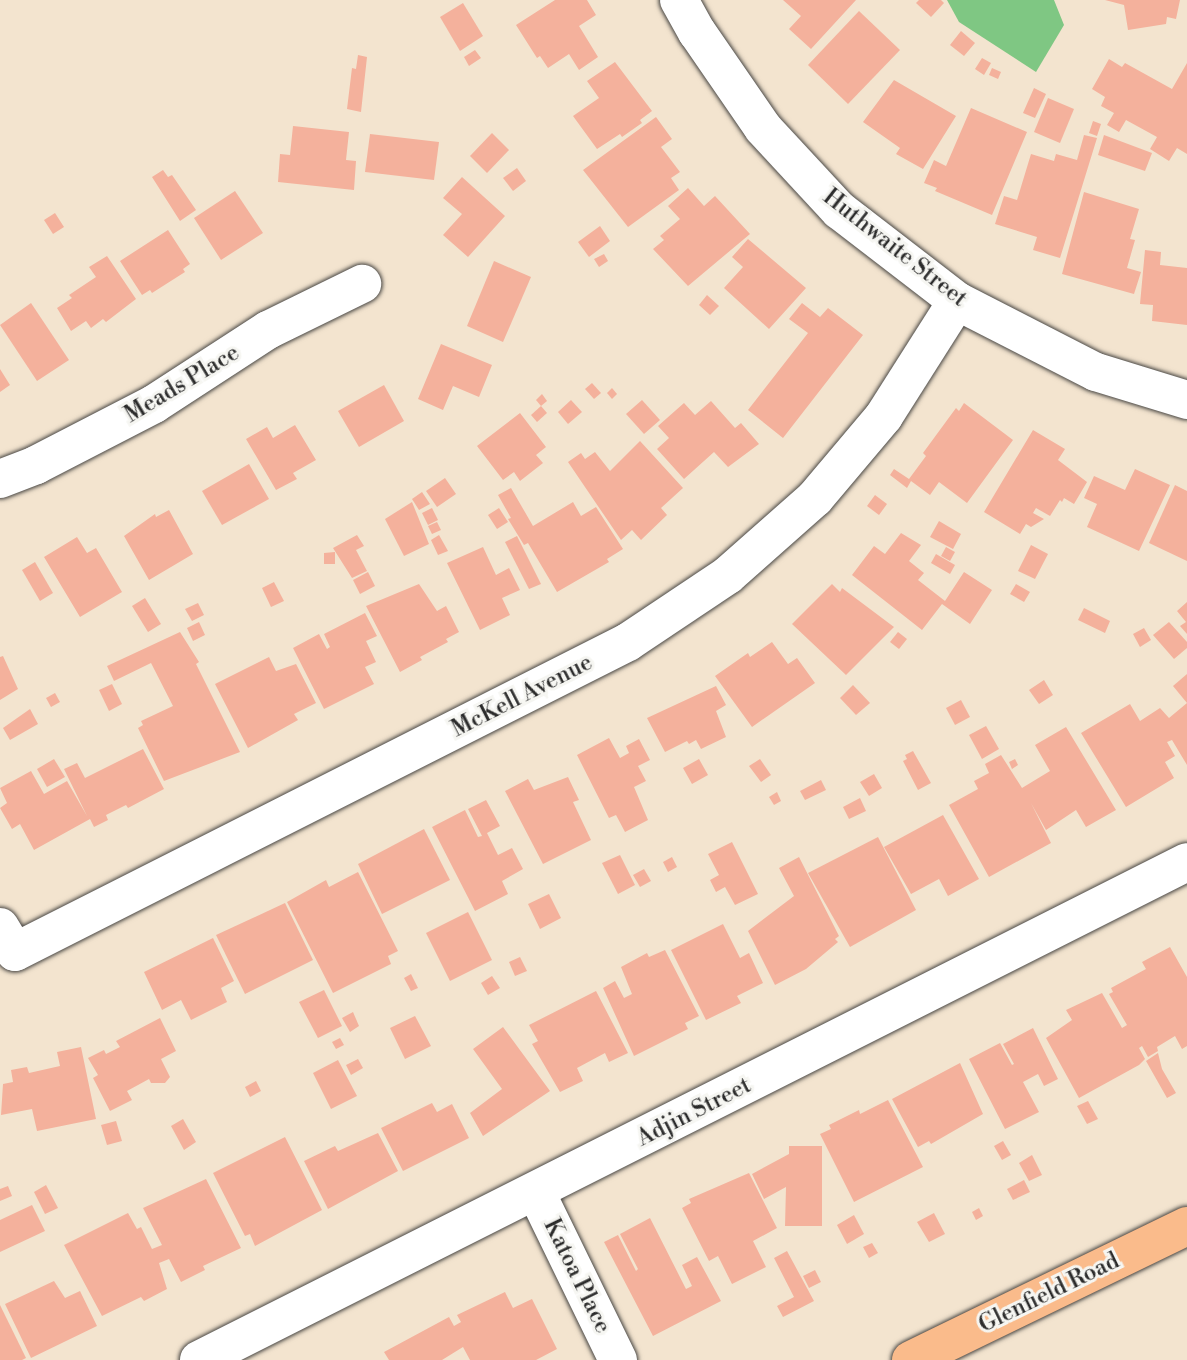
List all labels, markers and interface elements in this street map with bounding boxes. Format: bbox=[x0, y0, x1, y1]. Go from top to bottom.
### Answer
street label: Huthwaite Street bbox=[817, 183, 973, 313]
street label: Meads Place bbox=[120, 339, 244, 429]
street label: McKell Avenue bbox=[447, 649, 597, 743]
street label: Adjin Street bbox=[632, 1071, 756, 1153]
street label: Katoa Place bbox=[537, 1214, 617, 1338]
street label: Glenfield Road bbox=[974, 1247, 1124, 1339]

